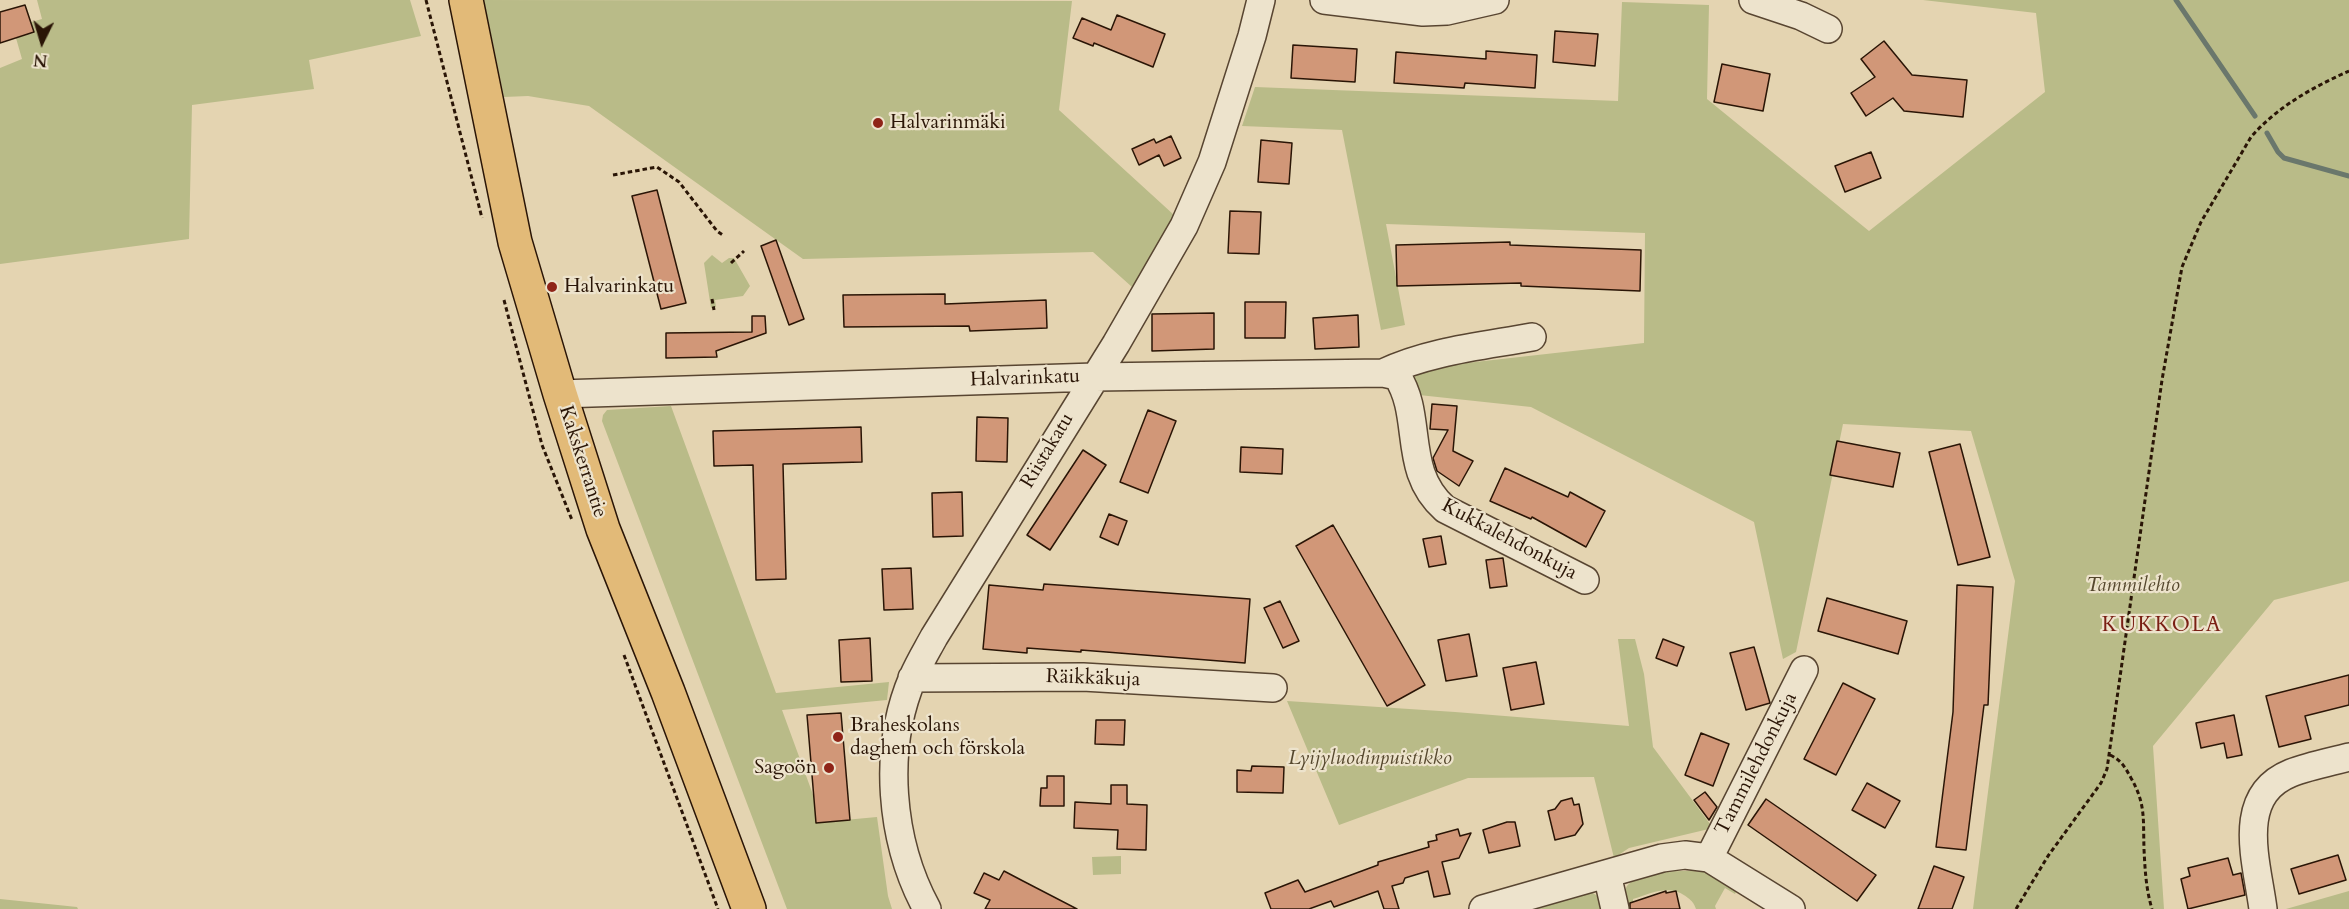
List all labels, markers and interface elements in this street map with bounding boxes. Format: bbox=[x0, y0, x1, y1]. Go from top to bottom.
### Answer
north arrow bbox=[12, 12, 72, 72]
text: N bbox=[33, 48, 48, 71]
place label: Halvarinmäki bbox=[890, 111, 1006, 135]
marker: Halvarinmäki bbox=[871, 116, 885, 130]
place label: Halvarinkatu bbox=[564, 275, 674, 299]
marker: Halvarinkatu bbox=[545, 280, 559, 294]
street label: Halvarinkatu bbox=[970, 365, 1080, 393]
street label: Kakskerrantie bbox=[553, 403, 611, 521]
street label: Riistakatu bbox=[1016, 409, 1080, 493]
street label: Kukkalehdonkuja bbox=[1437, 494, 1581, 586]
park label: Tammilehto bbox=[2086, 574, 2180, 598]
district label: KUKKOLA bbox=[2102, 613, 2222, 639]
street label: Räikkäkuja bbox=[1045, 665, 1141, 693]
street label: Tammilehdonkuja bbox=[1711, 689, 1803, 839]
place label: Braheskolans daghem och förskola bbox=[850, 714, 1025, 761]
marker: Braheskolans daghem och förskola bbox=[831, 730, 845, 744]
park label: Lyijyluodinpuistikko bbox=[1288, 747, 1452, 771]
place label: Sagoön bbox=[754, 756, 817, 780]
marker: Sagoön bbox=[822, 761, 836, 775]

